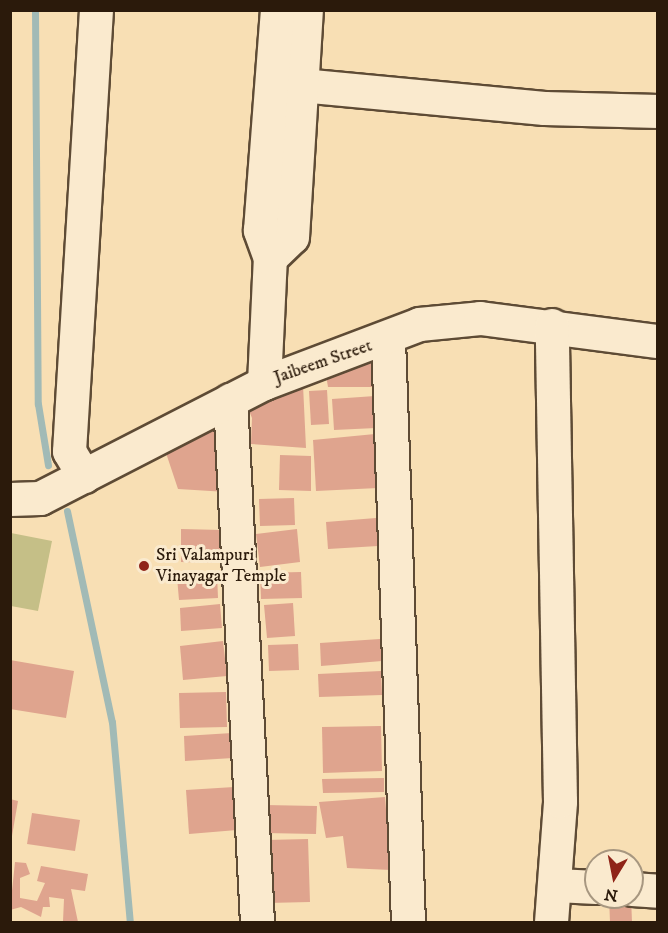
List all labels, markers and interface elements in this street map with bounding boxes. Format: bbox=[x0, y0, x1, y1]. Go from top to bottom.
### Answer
street label: Jaibeem Street bbox=[271, 335, 375, 389]
place label: Sri Valampuri Vinayagar Temple bbox=[156, 545, 287, 588]
marker: Sri Valampuri Vinayagar Temple bbox=[137, 559, 151, 573]
north arrow bbox=[584, 849, 644, 909]
text: N bbox=[603, 884, 619, 906]

